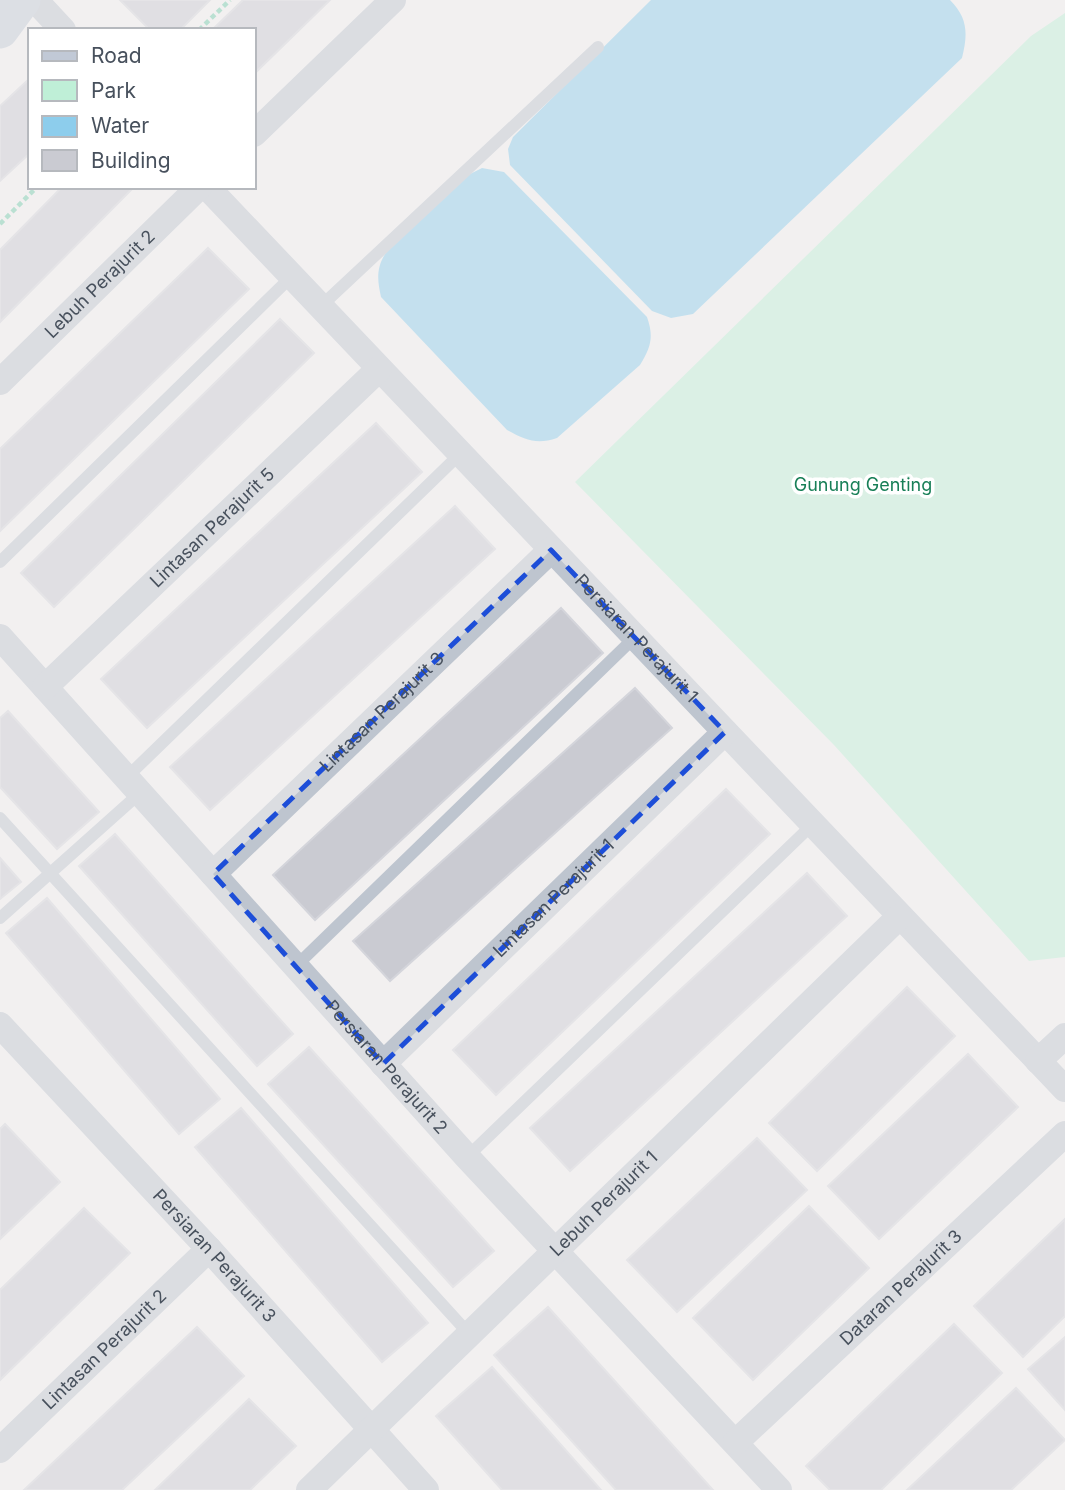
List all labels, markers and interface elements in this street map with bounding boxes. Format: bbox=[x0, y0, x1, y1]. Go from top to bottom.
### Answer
legend bbox=[28, 28, 256, 189]
text: Road bbox=[91, 43, 142, 68]
text: Park bbox=[91, 78, 136, 103]
text: Water bbox=[91, 113, 149, 138]
text: Building bbox=[91, 148, 171, 173]
street label: Lebuh Perajurit 2 bbox=[40, 225, 159, 342]
street label: Lintasan Perajurit 5 bbox=[145, 463, 278, 591]
park label: Gunung Genting bbox=[794, 474, 932, 495]
street label: Persiaran Perajurit 1 bbox=[571, 570, 703, 706]
street label: Lintasan Perajurit 3 bbox=[315, 647, 448, 776]
street label: Lintasan Perajurit 1 bbox=[489, 835, 618, 961]
street label: Persiaran Perajurit 2 bbox=[321, 996, 452, 1138]
street label: Lebuh Perajurit 1 bbox=[545, 1146, 662, 1260]
street label: Persiaran Perajurit 3 bbox=[149, 1185, 281, 1326]
street label: Dataran Perajurit 3 bbox=[835, 1225, 966, 1349]
street label: Lintasan Perajurit 2 bbox=[38, 1285, 170, 1413]

